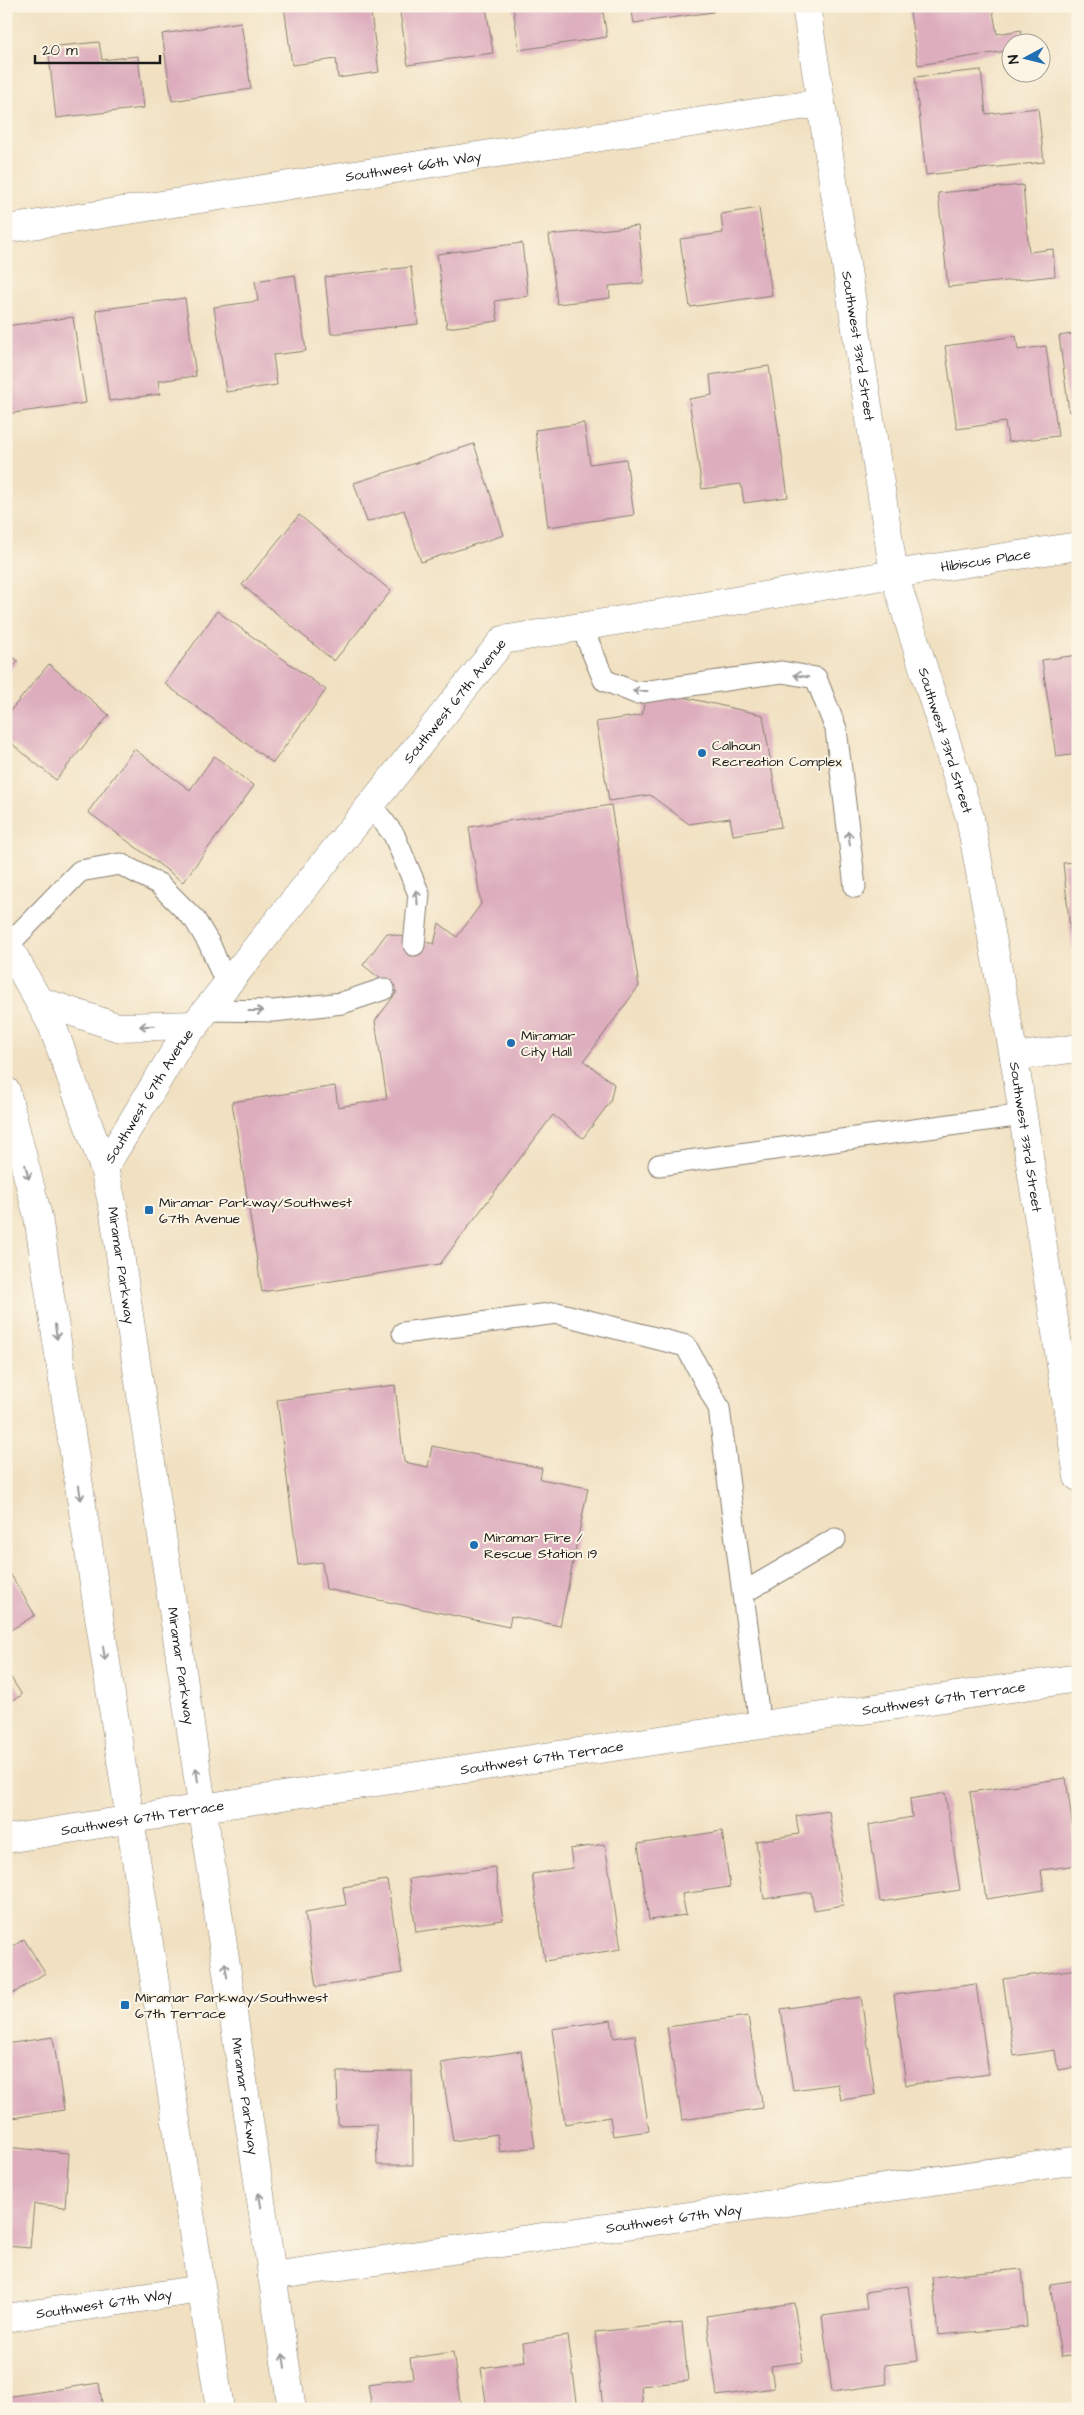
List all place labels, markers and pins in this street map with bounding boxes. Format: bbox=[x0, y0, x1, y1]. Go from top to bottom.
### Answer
place label: Calhoun Recreation Complex bbox=[712, 736, 842, 772]
marker: Calhoun Recreation Complex bbox=[696, 747, 708, 759]
place label: Miramar City Hall bbox=[521, 1026, 576, 1062]
marker: Miramar City Hall bbox=[505, 1037, 517, 1049]
place label: Miramar Parkway/Southwest 67th Avenue bbox=[159, 1193, 352, 1229]
marker: Miramar Parkway/Southwest 67th Avenue bbox=[143, 1204, 155, 1216]
place label: Miramar Fire / Rescue Station 19 bbox=[484, 1528, 598, 1564]
marker: Miramar Fire / Rescue Station 19 bbox=[468, 1539, 480, 1551]
place label: Miramar Parkway/Southwest 67th Terrace bbox=[135, 1988, 328, 2024]
marker: Miramar Parkway/Southwest 67th Terrace bbox=[119, 1999, 131, 2011]

